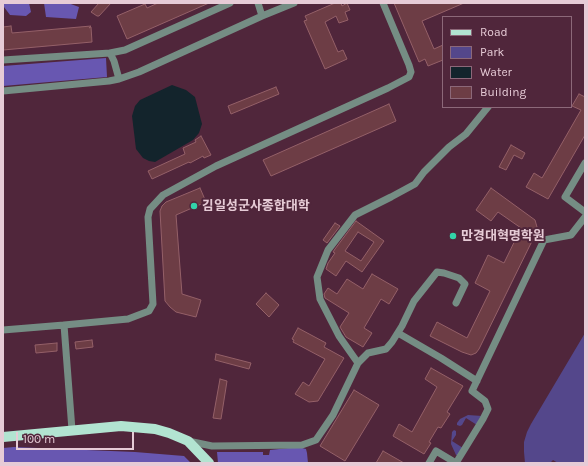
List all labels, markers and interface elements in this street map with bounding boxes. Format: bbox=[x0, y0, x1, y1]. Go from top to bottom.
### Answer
legend bbox=[442, 16, 572, 108]
text: Road bbox=[480, 25, 508, 39]
text: Park bbox=[480, 45, 504, 59]
text: Water bbox=[480, 65, 512, 79]
text: Building bbox=[480, 85, 526, 99]
place label: 김일성군사종합대학 bbox=[202, 198, 310, 214]
marker: 김일성군사종합대학 bbox=[189, 201, 199, 211]
place label: 만경대혁명학원 bbox=[461, 228, 545, 244]
marker: 만경대혁명학원 bbox=[448, 231, 458, 241]
scale bar bbox=[18, 424, 136, 450]
text: 100 m bbox=[23, 432, 55, 446]

